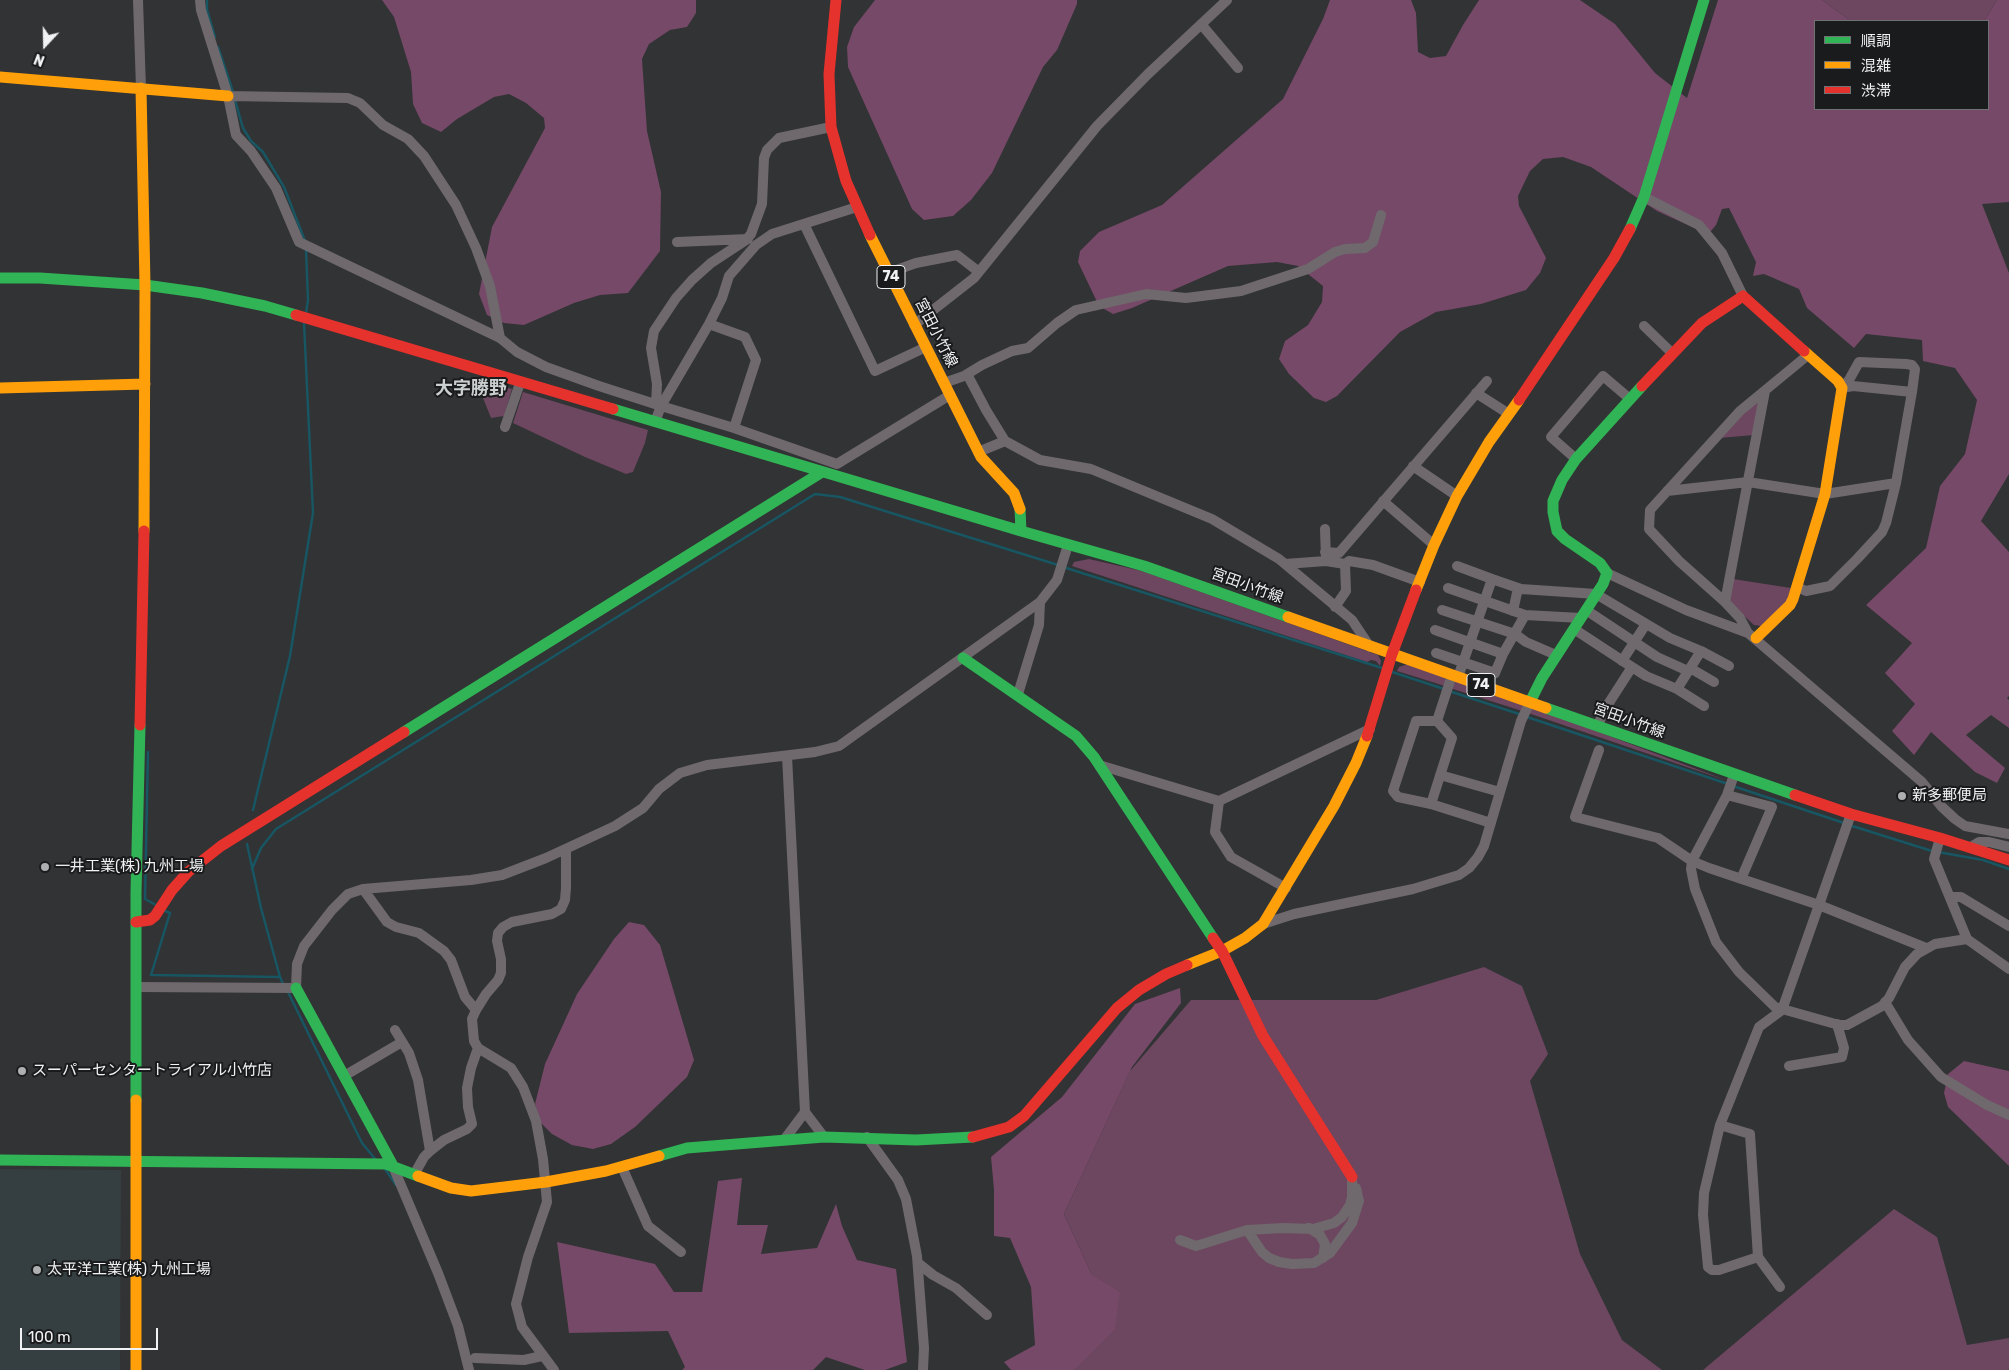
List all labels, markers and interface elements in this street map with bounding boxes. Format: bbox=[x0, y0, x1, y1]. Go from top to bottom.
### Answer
north arrow bbox=[20, 20, 70, 70]
legend bbox=[1814, 20, 1989, 110]
text: 順調 bbox=[1861, 32, 1891, 50]
text: N bbox=[32, 50, 47, 69]
text: 混雑 bbox=[1861, 57, 1891, 75]
text: 渋滞 bbox=[1861, 82, 1891, 100]
road number: 74 bbox=[877, 266, 905, 288]
street label: 宮田小竹線 bbox=[911, 296, 961, 370]
district label: 大字勝野 bbox=[435, 378, 507, 400]
street label: 宮田小竹線 bbox=[1209, 565, 1285, 607]
road number: 74 bbox=[1467, 674, 1495, 696]
street label: 宮田小竹線 bbox=[1591, 700, 1667, 742]
place label: 新多郵便局 bbox=[1912, 787, 1987, 805]
marker: 新多郵便局 bbox=[1896, 790, 1908, 802]
place label: 一井工業(株) 九州工場 bbox=[55, 858, 204, 876]
marker: 一井工業(株) 九州工場 bbox=[39, 861, 51, 873]
place label: スーパーセンタートライアル小竹店 bbox=[32, 1062, 272, 1080]
marker: スーパーセンタートライアル小竹店 bbox=[16, 1065, 28, 1077]
place label: 太平洋工業(株) 九州工場 bbox=[47, 1261, 211, 1279]
marker: 太平洋工業(株) 九州工場 bbox=[31, 1264, 43, 1276]
scale bar bbox=[22, 1318, 160, 1350]
text: 100 m bbox=[28, 1328, 70, 1346]

